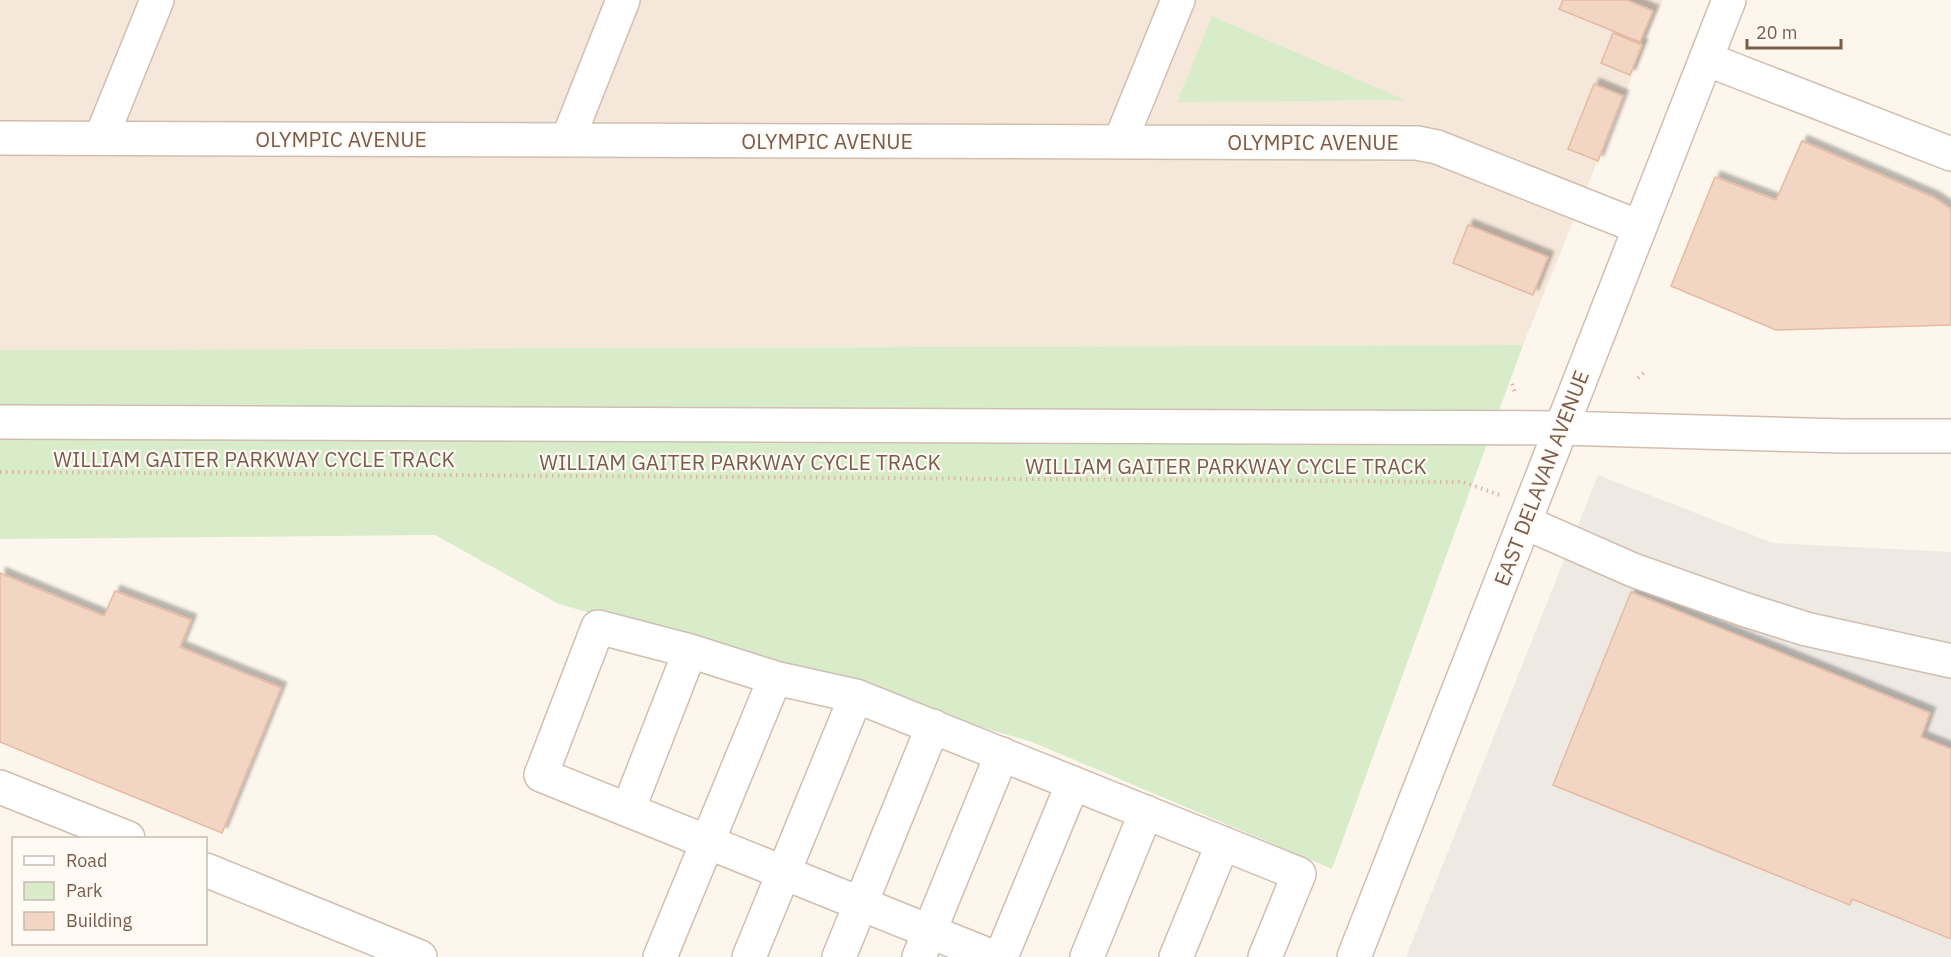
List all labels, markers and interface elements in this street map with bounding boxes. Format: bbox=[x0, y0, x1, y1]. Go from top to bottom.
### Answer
scale bar bbox=[1747, 12, 1842, 50]
text: 20 m bbox=[1756, 21, 1798, 44]
street label: OLYMPIC AVENUE bbox=[255, 125, 427, 153]
street label: OLYMPIC AVENUE bbox=[741, 127, 913, 155]
street label: OLYMPIC AVENUE bbox=[1227, 128, 1399, 156]
street label: EAST DELAVAN AVENUE bbox=[1487, 366, 1595, 590]
street label: WILLIAM GAITER PARKWAY CYCLE TRACK bbox=[53, 445, 455, 473]
street label: WILLIAM GAITER PARKWAY CYCLE TRACK bbox=[539, 448, 941, 476]
street label: WILLIAM GAITER PARKWAY CYCLE TRACK bbox=[1025, 452, 1427, 480]
legend bbox=[12, 837, 207, 945]
text: Road bbox=[66, 849, 107, 872]
text: Park bbox=[66, 879, 103, 902]
text: Building bbox=[66, 909, 133, 932]

